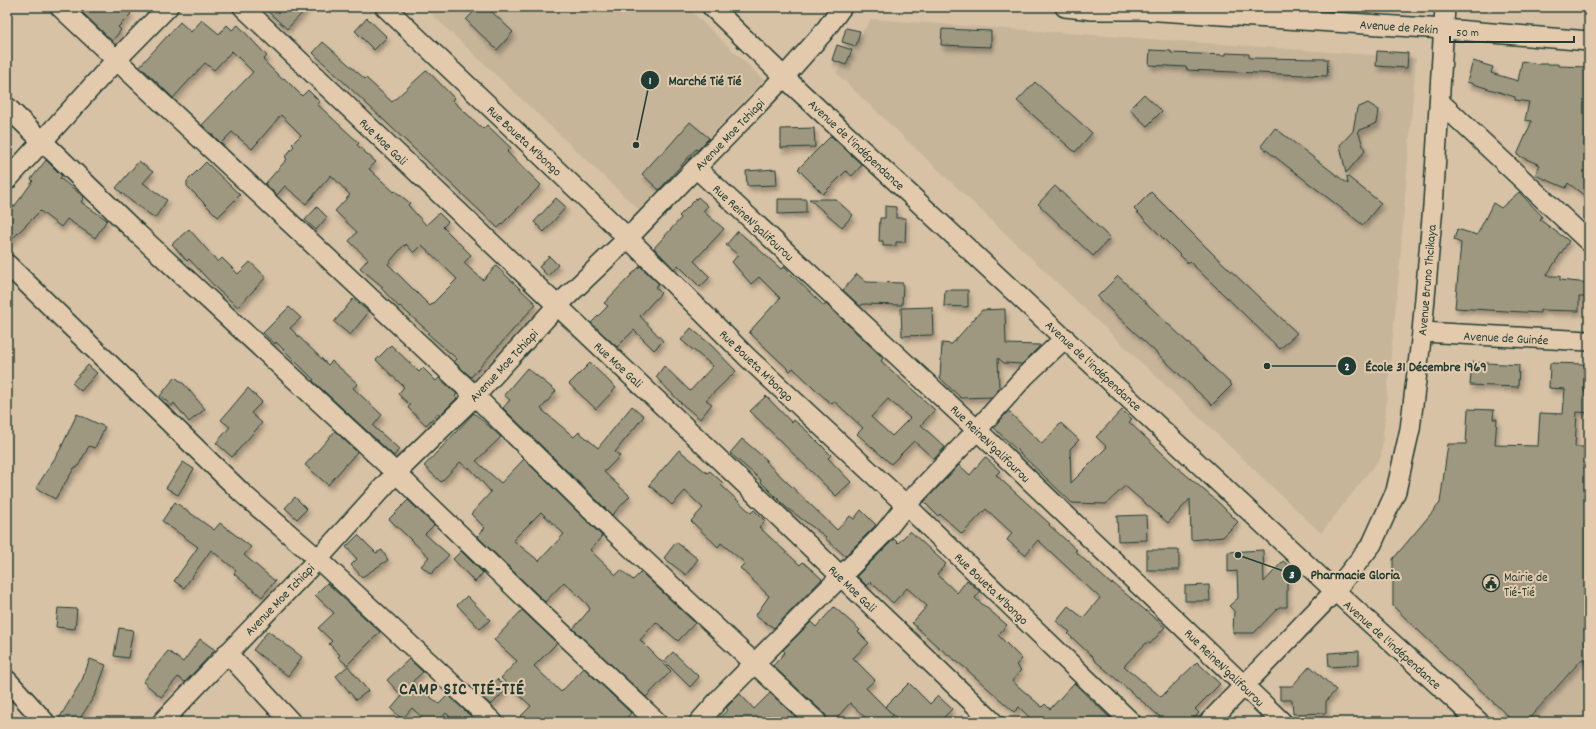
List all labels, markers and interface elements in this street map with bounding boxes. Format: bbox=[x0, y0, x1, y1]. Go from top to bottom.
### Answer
street label: Avenue de Pekin bbox=[1359, 16, 1439, 41]
scale bar bbox=[1450, 18, 1574, 44]
text: 50 m bbox=[1456, 25, 1479, 42]
callout: Marché Tié Tié bbox=[640, 67, 749, 93]
text: Marché Tié Tié bbox=[669, 72, 741, 92]
text: 1 bbox=[649, 73, 652, 90]
street label: Avenue Moe Tchiapi bbox=[691, 95, 771, 176]
street label: Avenue de l'indépendance bbox=[803, 96, 908, 196]
street label: Rue Boueta M'bongo bbox=[481, 102, 565, 182]
street label: Rue Moe Gali bbox=[354, 115, 411, 171]
street label: Rue ReineN'galifourou bbox=[707, 181, 797, 267]
street label: Avenue Bruno Thcikaya bbox=[1414, 223, 1443, 337]
street label: Avenue de l'indépendance bbox=[1040, 317, 1145, 417]
street label: Avenue Moe Tchiapi bbox=[466, 325, 544, 408]
street label: Rue Boueta M'bongo bbox=[714, 326, 797, 407]
street label: Avenue de Guinée bbox=[1463, 328, 1549, 351]
street label: Rue Moe Gali bbox=[589, 338, 646, 394]
callout: École 31 Décembre 1969 bbox=[1337, 353, 1494, 379]
text: École 31 Décembre 1969 bbox=[1365, 358, 1487, 378]
text: 2 bbox=[1344, 359, 1350, 376]
street label: Rue ReineN'galifourou bbox=[945, 401, 1034, 488]
street label: Rue Boueta M'bongo bbox=[949, 549, 1032, 630]
street label: Avenue Moe Tchiapi bbox=[241, 560, 321, 641]
callout: Pharmacie Gloria bbox=[1282, 561, 1407, 587]
street label: Rue Moe Gali bbox=[823, 562, 880, 618]
text: Pharmacie Gloria bbox=[1310, 566, 1401, 586]
text: 3 bbox=[1289, 567, 1295, 584]
place label: Mairie de Tié-Tié bbox=[1504, 569, 1548, 603]
public building icon: Mairie de Tié-Tié bbox=[1481, 573, 1501, 593]
street label: Avenue de l'indépendance bbox=[1338, 597, 1445, 695]
street label: Rue ReineN'galifourou bbox=[1179, 625, 1268, 712]
district label: CAMP SIC TIÉ-TIÉ bbox=[399, 679, 525, 703]

